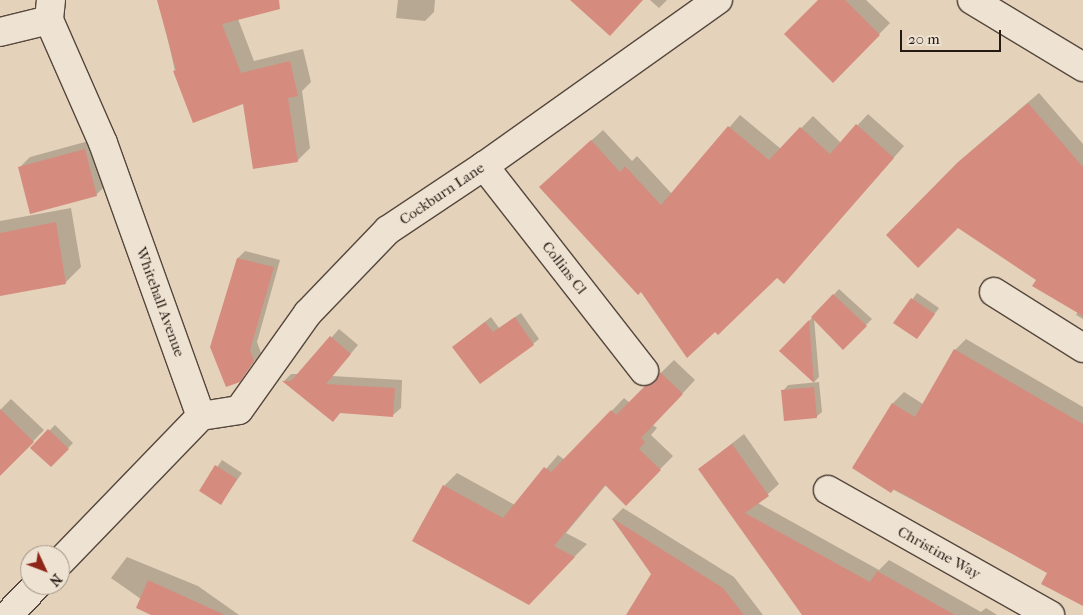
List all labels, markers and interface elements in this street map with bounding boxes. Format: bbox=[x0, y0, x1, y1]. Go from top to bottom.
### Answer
scale bar bbox=[903, 20, 1004, 52]
text: 20 m bbox=[908, 30, 940, 48]
street label: Cockburn Lane bbox=[396, 159, 488, 229]
street label: Collins Cl bbox=[538, 238, 590, 298]
street label: Whitehall Avenue bbox=[132, 245, 188, 359]
street label: Christine Way bbox=[894, 523, 984, 583]
north arrow bbox=[20, 545, 70, 595]
text: N bbox=[46, 570, 65, 590]

